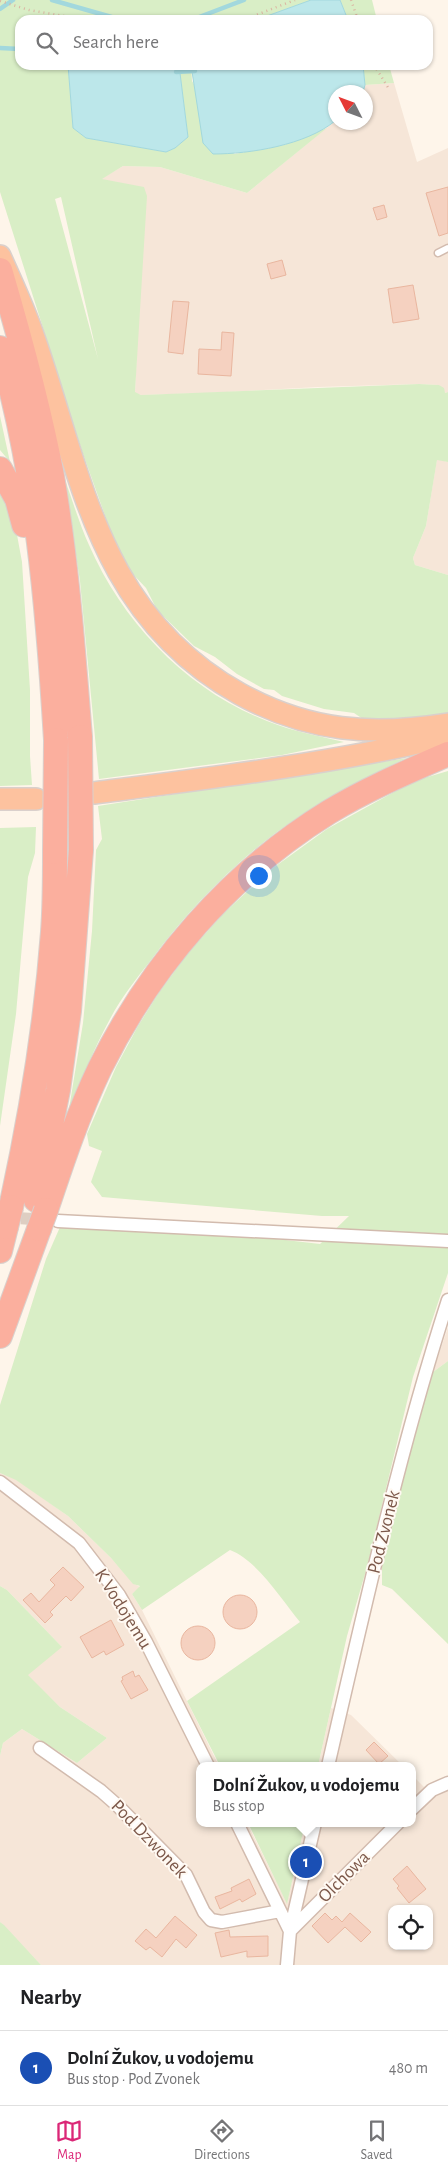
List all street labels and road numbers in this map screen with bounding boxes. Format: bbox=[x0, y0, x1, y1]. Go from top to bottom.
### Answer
street label: Pod Zvonek bbox=[364, 1488, 404, 1576]
street label: K Vodojemu bbox=[91, 1566, 155, 1653]
street label: Pod Dzwonek bbox=[107, 1796, 191, 1882]
street label: Olchowa bbox=[315, 1847, 374, 1906]

